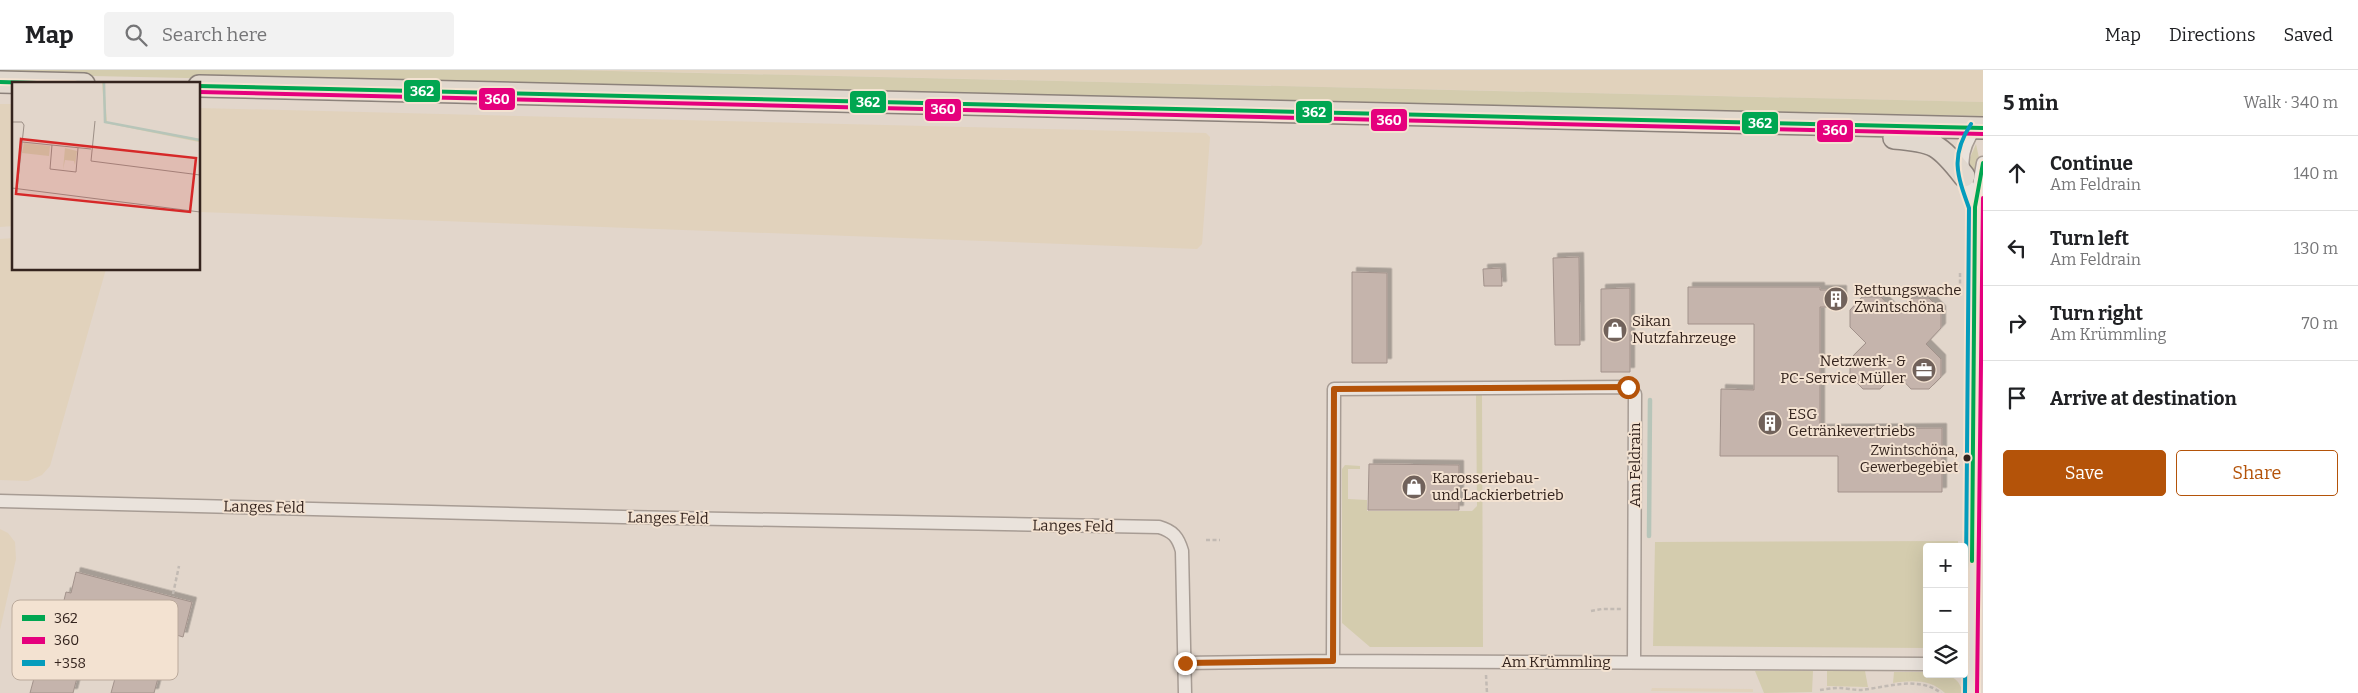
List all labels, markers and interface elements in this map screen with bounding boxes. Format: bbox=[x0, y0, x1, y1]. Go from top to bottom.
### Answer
search box bbox=[104, 12, 454, 57]
text: Map bbox=[25, 21, 74, 49]
icon: search bbox=[122, 21, 150, 49]
text: Search here bbox=[162, 23, 267, 46]
text: Map bbox=[2105, 24, 2141, 46]
text: Directions bbox=[2169, 24, 2256, 46]
text: Saved bbox=[2284, 24, 2333, 46]
line badge: 362 bbox=[403, 79, 441, 103]
inset map bbox=[12, 82, 200, 270]
text: 362 bbox=[410, 83, 434, 100]
line badge: 360 bbox=[478, 87, 516, 111]
line badge: 362 bbox=[849, 90, 887, 114]
text: 5 min bbox=[2003, 90, 2059, 116]
text: 360 bbox=[484, 91, 510, 108]
text: Walk · 340 m bbox=[2244, 93, 2338, 112]
text: 362 bbox=[856, 94, 880, 111]
line badge: 360 bbox=[924, 98, 962, 122]
line badge: 362 bbox=[1295, 100, 1333, 124]
text: 360 bbox=[930, 101, 956, 118]
text: 362 bbox=[1302, 104, 1326, 121]
line badge: 360 bbox=[1370, 108, 1408, 132]
line badge: 362 bbox=[1741, 111, 1779, 135]
text: 360 bbox=[1376, 112, 1402, 129]
text: 362 bbox=[1748, 115, 1772, 132]
line badge: 360 bbox=[1816, 119, 1854, 143]
text: 360 bbox=[1822, 122, 1848, 139]
text: Continue bbox=[2050, 152, 2133, 175]
icon: ahead bbox=[2003, 159, 2031, 187]
text: 140 m bbox=[2293, 164, 2338, 183]
text: Am Feldrain bbox=[2050, 175, 2141, 194]
text: Turn left bbox=[2050, 227, 2129, 250]
icon: left bbox=[2003, 234, 2031, 262]
text: 130 m bbox=[2294, 239, 2338, 258]
text: Am Feldrain bbox=[2050, 250, 2141, 269]
place label: Rettungswache Zwintschöna bbox=[1854, 281, 1961, 316]
building icon: Rettungswache Zwintschöna bbox=[1823, 286, 1849, 312]
text: Turn right bbox=[2050, 302, 2143, 325]
icon: right bbox=[2003, 309, 2031, 337]
place label: Sikan Nutzfahrzeuge bbox=[1632, 312, 1736, 347]
text: 70 m bbox=[2302, 314, 2338, 333]
shop icon: Sikan Nutzfahrzeuge bbox=[1602, 317, 1628, 343]
text: Am Krümmling bbox=[2050, 325, 2166, 344]
place label: Netzwerk- & PC-Service Müller bbox=[1780, 352, 1906, 387]
office icon: Netzwerk- & PC-Service Müller bbox=[1911, 357, 1937, 383]
route start bbox=[1617, 376, 1640, 399]
icon: arrive bbox=[2003, 384, 2031, 412]
text: Arrive at destination bbox=[2050, 387, 2237, 410]
place label: ESG Getränkevertriebs bbox=[1788, 405, 1915, 440]
building icon: ESG Getränkevertriebs bbox=[1757, 410, 1783, 436]
street label: Am Feldrain bbox=[1626, 422, 1644, 508]
place label: Zwintschöna, Gewerbegebiet bbox=[1860, 442, 1958, 476]
button: Save bbox=[2003, 450, 2166, 496]
button: Share bbox=[2176, 450, 2338, 496]
marker: Zwintschöna, Gewerbegebiet bbox=[1962, 453, 1972, 463]
place label: Karosseriebau- und Lackierbetrieb bbox=[1432, 469, 1564, 504]
shop icon: Karosseriebau- und Lackierbetrieb bbox=[1401, 474, 1427, 500]
street label: Langes Feld bbox=[223, 497, 305, 517]
street label: Langes Feld bbox=[627, 508, 709, 528]
street label: Langes Feld bbox=[1032, 516, 1114, 536]
map controls bbox=[1923, 543, 1968, 678]
button: + bbox=[1923, 543, 1968, 588]
button: − bbox=[1923, 588, 1968, 633]
legend bbox=[12, 600, 178, 680]
text: 362 bbox=[54, 610, 78, 627]
text: 360 bbox=[54, 632, 79, 649]
button: layers bbox=[1923, 633, 1968, 678]
route end bbox=[1174, 652, 1197, 675]
street label: Am Krümmling bbox=[1501, 653, 1611, 671]
text: +358 bbox=[54, 655, 86, 672]

